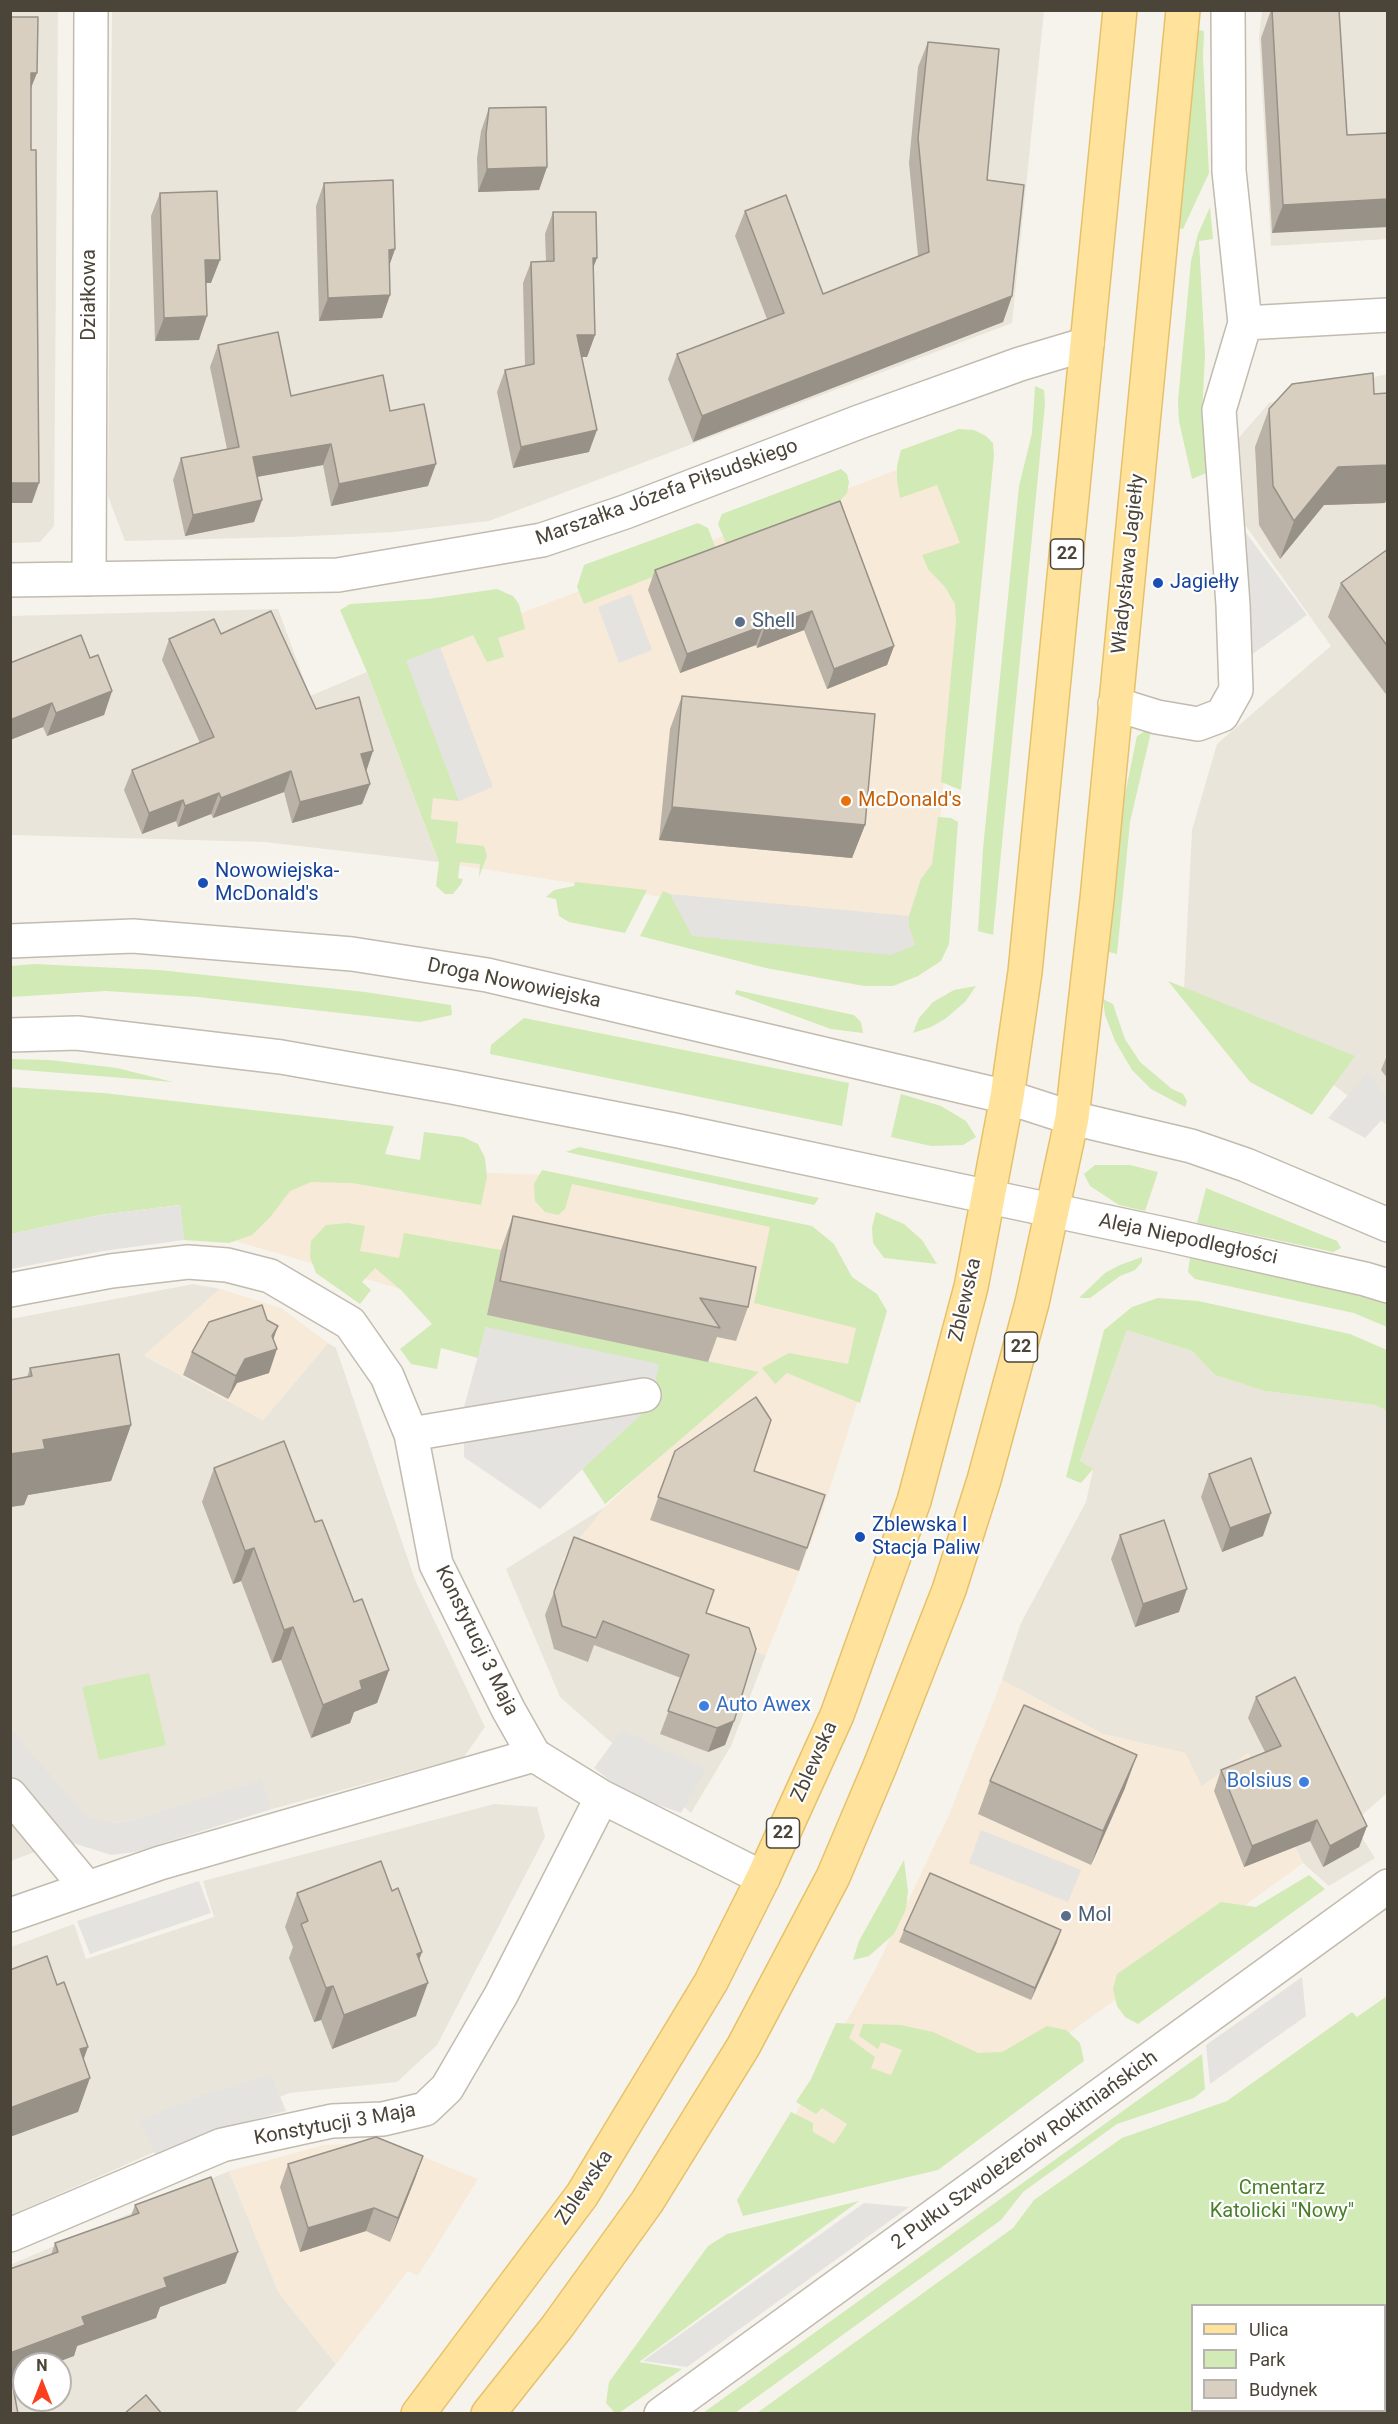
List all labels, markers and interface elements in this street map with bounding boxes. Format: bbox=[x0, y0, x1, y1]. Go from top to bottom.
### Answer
street label: Działkowa bbox=[78, 249, 102, 341]
street label: Marszałka Józefa Piłsudskiego bbox=[533, 434, 801, 552]
street label: Władysława Jagiełły bbox=[1108, 473, 1150, 655]
road number: 22 bbox=[1050, 539, 1084, 569]
place label: Jagiełły bbox=[1170, 571, 1239, 595]
marker: Jagiełły bbox=[1151, 576, 1165, 590]
place label: Shell bbox=[752, 610, 795, 634]
marker: Shell bbox=[733, 615, 747, 629]
place label: McDonald's bbox=[858, 789, 962, 813]
marker: McDonald's bbox=[839, 794, 853, 808]
place label: Nowowiejska- McDonald's bbox=[215, 860, 339, 907]
marker: Nowowiejska- McDonald's bbox=[196, 876, 210, 890]
street label: Droga Nowowiejska bbox=[425, 954, 603, 1014]
street label: Aleja Niepodległości bbox=[1097, 1209, 1279, 1271]
street label: Zblewska bbox=[945, 1256, 987, 1344]
road number: 22 bbox=[1004, 1332, 1038, 1362]
place label: Zblewska I Stacja Paliw bbox=[872, 1514, 981, 1561]
marker: Zblewska I Stacja Paliw bbox=[853, 1530, 867, 1544]
street label: Konstytucji 3 Maja bbox=[429, 1562, 523, 1720]
place label: Auto Awex bbox=[716, 1694, 811, 1718]
marker: Auto Awex bbox=[697, 1699, 711, 1713]
street label: Zblewska bbox=[787, 1718, 843, 1806]
place label: Bolsius bbox=[1227, 1770, 1292, 1794]
marker: Bolsius bbox=[1297, 1775, 1311, 1789]
road number: 22 bbox=[766, 1818, 800, 1848]
place label: Mol bbox=[1078, 1904, 1112, 1928]
marker: Mol bbox=[1059, 1909, 1073, 1923]
street label: 2 Pułku Szwoleżerów Rokitniańskich bbox=[887, 2046, 1163, 2256]
street label: Konstytucji 3 Maja bbox=[252, 2099, 418, 2151]
street label: Zblewska bbox=[551, 2146, 619, 2230]
park label: Cmentarz Katolicki "Nowy" bbox=[1210, 2177, 1354, 2224]
legend bbox=[1191, 2304, 1386, 2412]
text: Ulica bbox=[1249, 2319, 1289, 2340]
text: Park bbox=[1249, 2349, 1285, 2370]
north arrow bbox=[12, 2352, 72, 2412]
text: N bbox=[36, 2356, 48, 2375]
text: Budynek bbox=[1249, 2379, 1317, 2400]

